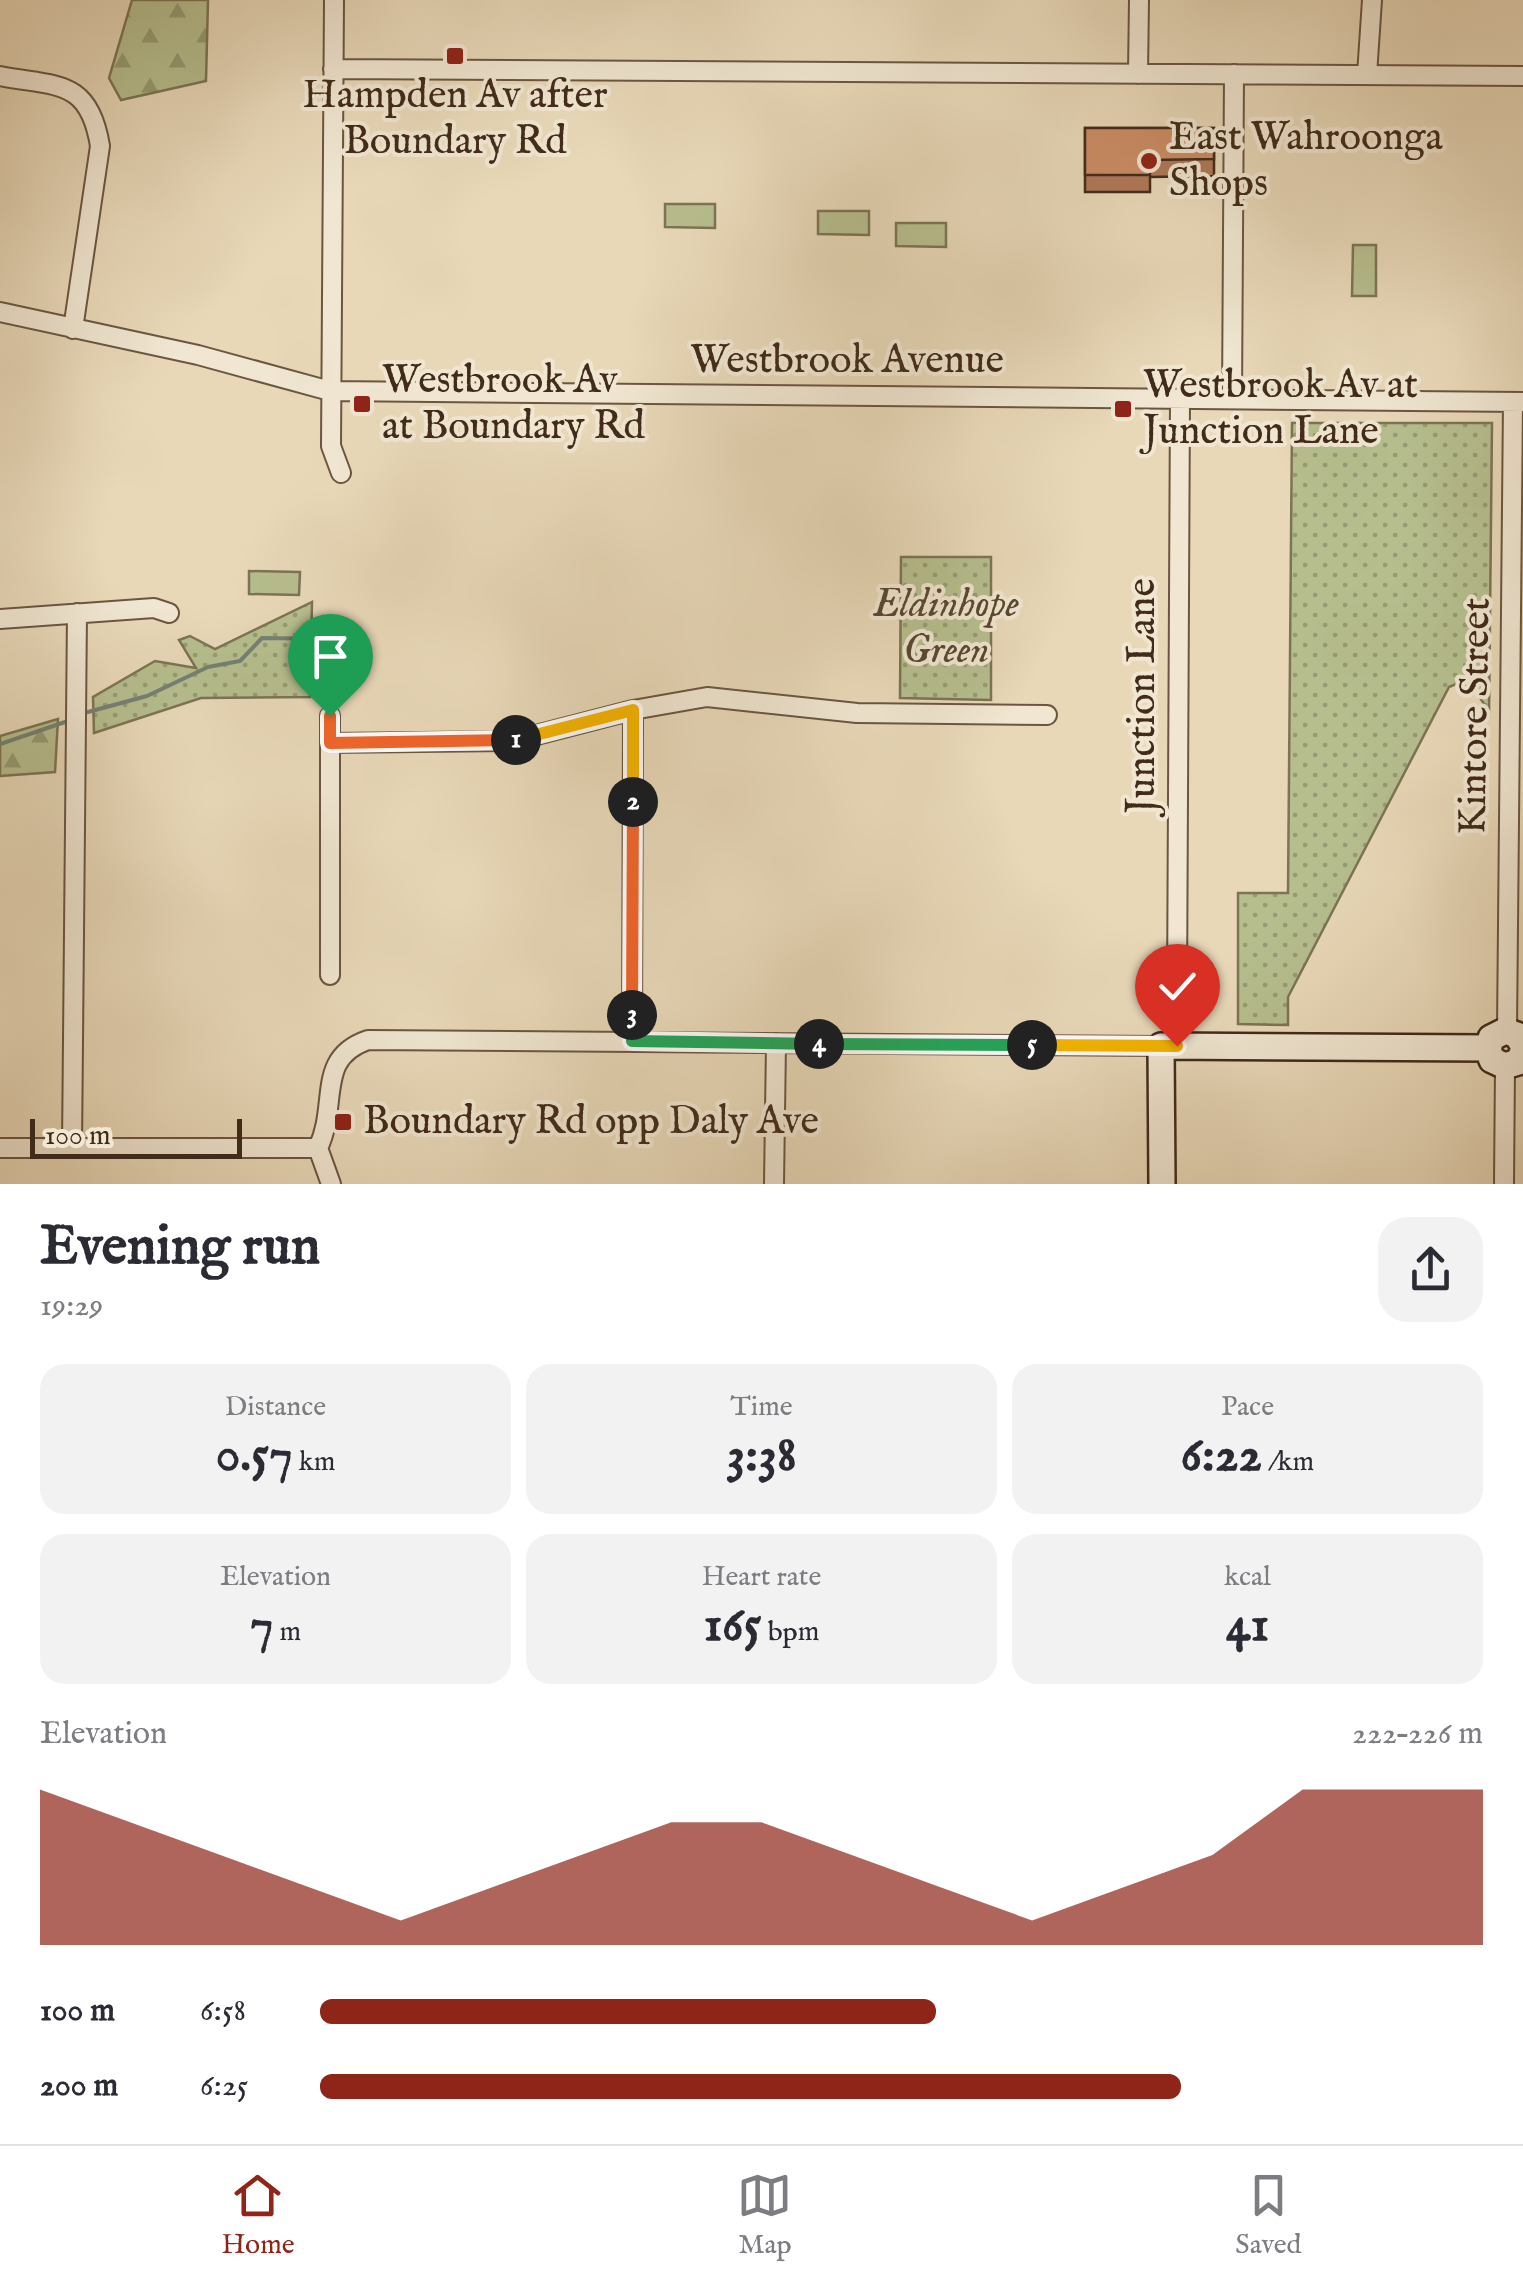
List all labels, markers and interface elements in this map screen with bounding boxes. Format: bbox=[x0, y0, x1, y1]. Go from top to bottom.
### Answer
marker: Hampden Av after Boundary Rd bbox=[444, 45, 466, 67]
place label: Hampden Av after Boundary Rd bbox=[302, 71, 608, 168]
place label: East Wahroonga Shops bbox=[1169, 113, 1443, 210]
marker: East Wahroonga Shops bbox=[1138, 150, 1160, 172]
street label: Westbrook Avenue bbox=[690, 336, 1004, 387]
place label: Westbrook Av at Boundary Rd bbox=[382, 356, 646, 453]
place label: Westbrook Av at Junction Lane bbox=[1139, 361, 1418, 458]
marker: Westbrook Av at Boundary Rd bbox=[351, 393, 373, 415]
marker: Westbrook Av at Junction Lane bbox=[1112, 398, 1134, 420]
street label: Junction Lane bbox=[1118, 578, 1169, 818]
park label: Eldinhope Green bbox=[872, 580, 1020, 677]
street label: Kintore Street bbox=[1448, 597, 1504, 835]
pin bbox=[288, 614, 373, 717]
icon: arrive bbox=[303, 629, 358, 684]
pin: 1 bbox=[491, 715, 541, 765]
text: 1 bbox=[511, 722, 521, 757]
pin: 2 bbox=[608, 777, 658, 827]
text: 2 bbox=[626, 784, 640, 819]
pin bbox=[1135, 944, 1220, 1047]
icon: check bbox=[1150, 959, 1205, 1014]
pin: 3 bbox=[607, 990, 657, 1040]
text: 3 bbox=[627, 997, 637, 1032]
pin: 4 bbox=[794, 1019, 844, 1069]
pin: 5 bbox=[1007, 1020, 1057, 1070]
text: 4 bbox=[812, 1026, 826, 1061]
text: 5 bbox=[1027, 1027, 1037, 1062]
place label: Boundary Rd opp Daly Ave bbox=[363, 1097, 819, 1148]
marker: Boundary Rd opp Daly Ave bbox=[332, 1111, 354, 1133]
scale bar bbox=[30, 1114, 242, 1158]
text: 100 m bbox=[45, 1119, 111, 1154]
text: Evening run bbox=[40, 1213, 320, 1283]
button: share bbox=[1378, 1217, 1483, 1322]
text: 19:29 bbox=[40, 1286, 103, 1327]
text: Distance bbox=[225, 1390, 326, 1425]
text: Time bbox=[730, 1390, 793, 1425]
text: Pace bbox=[1221, 1390, 1274, 1425]
text: 0.57 bbox=[216, 1425, 293, 1488]
text: 3:38 bbox=[726, 1425, 797, 1488]
text: 6:22 bbox=[1181, 1425, 1262, 1488]
text: km bbox=[293, 1445, 335, 1480]
text: /km bbox=[1262, 1445, 1314, 1480]
text: Elevation bbox=[220, 1560, 331, 1595]
text: Heart rate bbox=[702, 1560, 821, 1595]
text: kcal bbox=[1224, 1560, 1271, 1595]
text: 7 bbox=[250, 1595, 273, 1658]
text: 165 bbox=[704, 1595, 762, 1658]
text: 41 bbox=[1226, 1595, 1269, 1658]
text: m bbox=[273, 1615, 301, 1650]
text: bpm bbox=[762, 1615, 819, 1650]
text: Elevation bbox=[40, 1714, 167, 1755]
text: 222–226 m bbox=[1352, 1714, 1483, 1755]
text: 100 m bbox=[40, 1991, 115, 2032]
text: 6:58 bbox=[200, 1991, 246, 2032]
text: 200 m bbox=[40, 2066, 118, 2107]
text: 6:25 bbox=[200, 2066, 248, 2107]
tab: Home bbox=[221, 2168, 295, 2263]
tab: Map bbox=[737, 2168, 792, 2263]
tab: Saved bbox=[1235, 2168, 1302, 2263]

